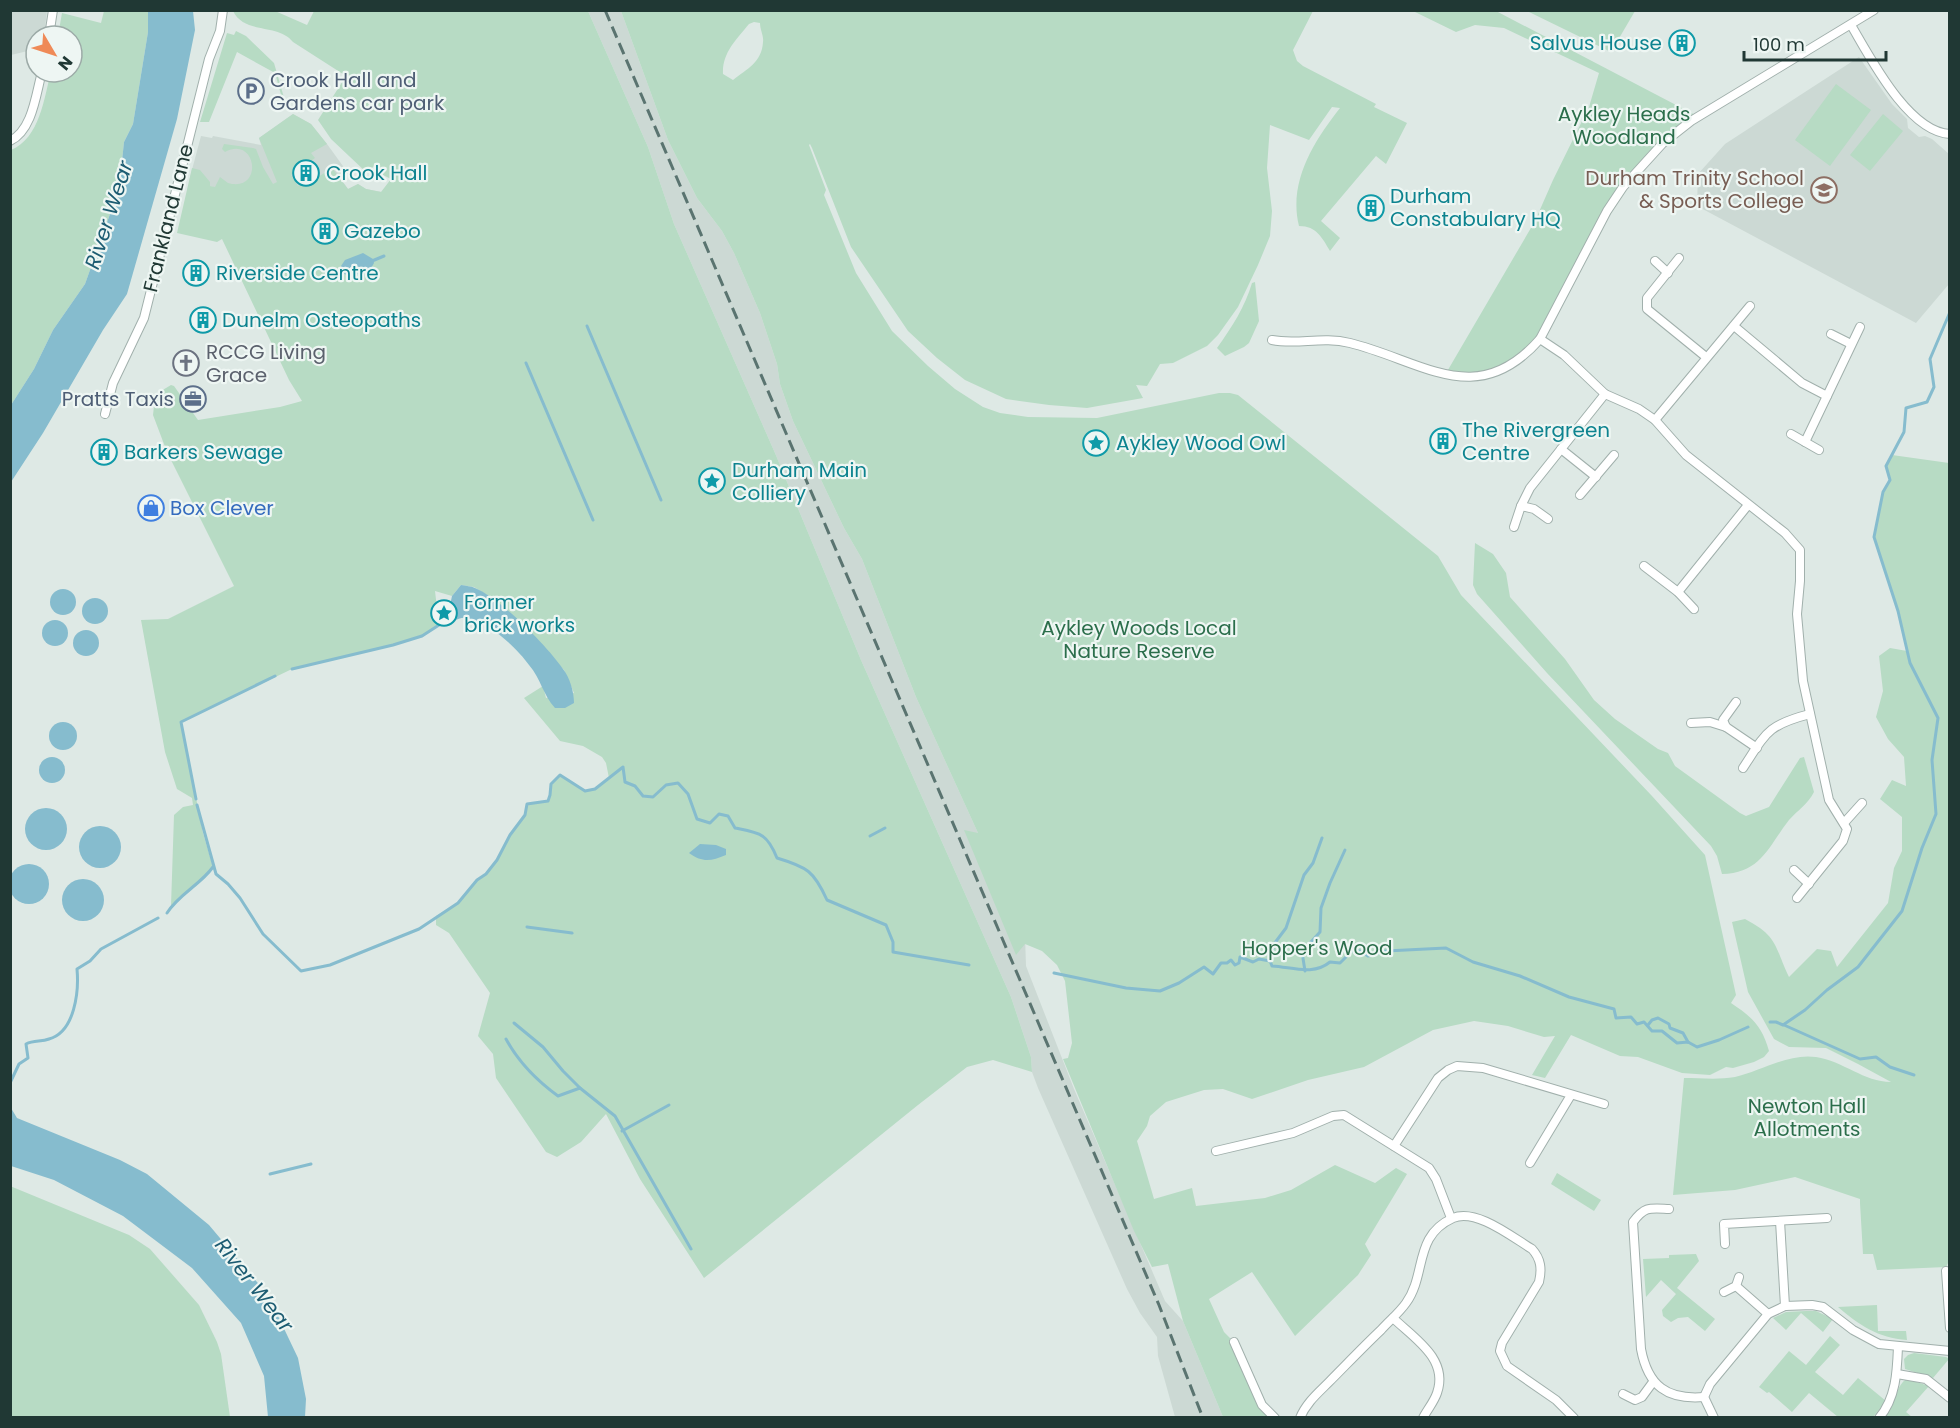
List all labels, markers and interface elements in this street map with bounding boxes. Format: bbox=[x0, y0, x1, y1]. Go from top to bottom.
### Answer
north arrow bbox=[24, 24, 84, 84]
scale bar bbox=[1744, 24, 1886, 62]
building icon: Salvus House bbox=[1667, 28, 1697, 58]
place label: Salvus House bbox=[1530, 29, 1662, 57]
text: 100 m bbox=[1753, 32, 1805, 57]
text: N bbox=[53, 51, 78, 75]
place label: Crook Hall and Gardens car park bbox=[270, 66, 445, 117]
parking icon: Crook Hall and Gardens car park bbox=[236, 76, 266, 106]
park label: Aykley Heads Woodland bbox=[1558, 100, 1690, 151]
street label: Frankland Lane bbox=[136, 141, 200, 295]
water label: River Wear bbox=[77, 156, 140, 273]
building icon: Crook Hall bbox=[291, 158, 321, 188]
place label: Crook Hall bbox=[326, 159, 427, 187]
place label: Durham Trinity School & Sports College bbox=[1585, 164, 1804, 215]
school or university icon: Durham Trinity School & Sports College bbox=[1809, 175, 1839, 205]
place label: Durham Constabulary HQ bbox=[1390, 182, 1561, 233]
building icon: Durham Constabulary HQ bbox=[1356, 193, 1386, 223]
building icon: Gazebo bbox=[310, 216, 340, 246]
place label: Gazebo bbox=[344, 217, 421, 245]
building icon: Riverside Centre bbox=[181, 258, 211, 288]
place label: Riverside Centre bbox=[216, 259, 379, 287]
building icon: Dunelm Osteopaths bbox=[188, 305, 218, 335]
place label: Dunelm Osteopaths bbox=[222, 306, 421, 334]
place label: RCCG Living Grace bbox=[206, 338, 326, 389]
church icon: RCCG Living Grace bbox=[171, 348, 201, 378]
office icon: Pratts Taxis bbox=[178, 384, 208, 414]
place label: Pratts Taxis bbox=[62, 385, 174, 413]
place label: The Rivergreen Centre bbox=[1462, 416, 1610, 467]
building icon: The Rivergreen Centre bbox=[1428, 426, 1458, 456]
place icon: Aykley Wood Owl bbox=[1081, 428, 1111, 458]
place label: Aykley Wood Owl bbox=[1116, 429, 1286, 457]
building icon: Barkers Sewage bbox=[89, 437, 119, 467]
place label: Barkers Sewage bbox=[124, 438, 283, 466]
place label: Durham Main Colliery bbox=[732, 456, 867, 507]
place icon: Durham Main Colliery bbox=[697, 466, 727, 496]
shop icon: Box Clever bbox=[136, 493, 166, 523]
place label: Box Clever bbox=[170, 494, 274, 522]
place label: Former brick works bbox=[464, 588, 575, 639]
place icon: Former brick works bbox=[429, 598, 459, 628]
park label: Aykley Woods Local Nature Reserve bbox=[1041, 614, 1237, 665]
park label: Hopper's Wood bbox=[1241, 934, 1393, 962]
park label: Newton Hall Allotments bbox=[1748, 1092, 1866, 1143]
water label: River Wear bbox=[208, 1231, 301, 1339]

